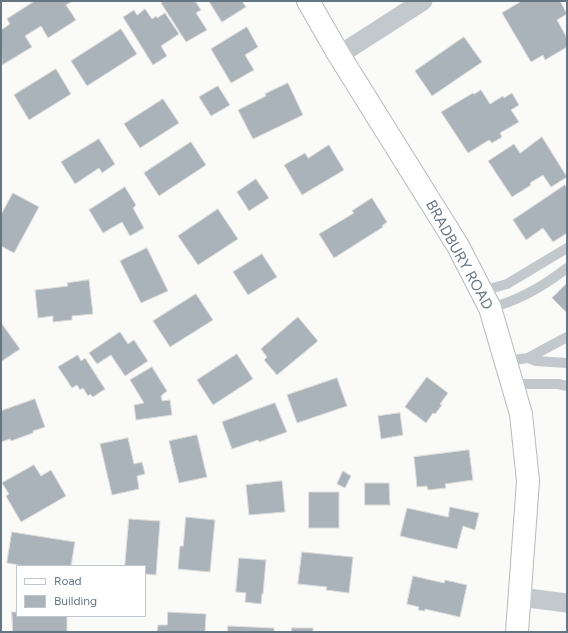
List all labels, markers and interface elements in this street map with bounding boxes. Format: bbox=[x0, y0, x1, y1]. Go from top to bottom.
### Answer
street label: BRADBURY ROAD bbox=[421, 197, 497, 313]
legend bbox=[16, 565, 146, 617]
text: Road bbox=[54, 574, 82, 588]
text: Building bbox=[54, 594, 97, 608]

